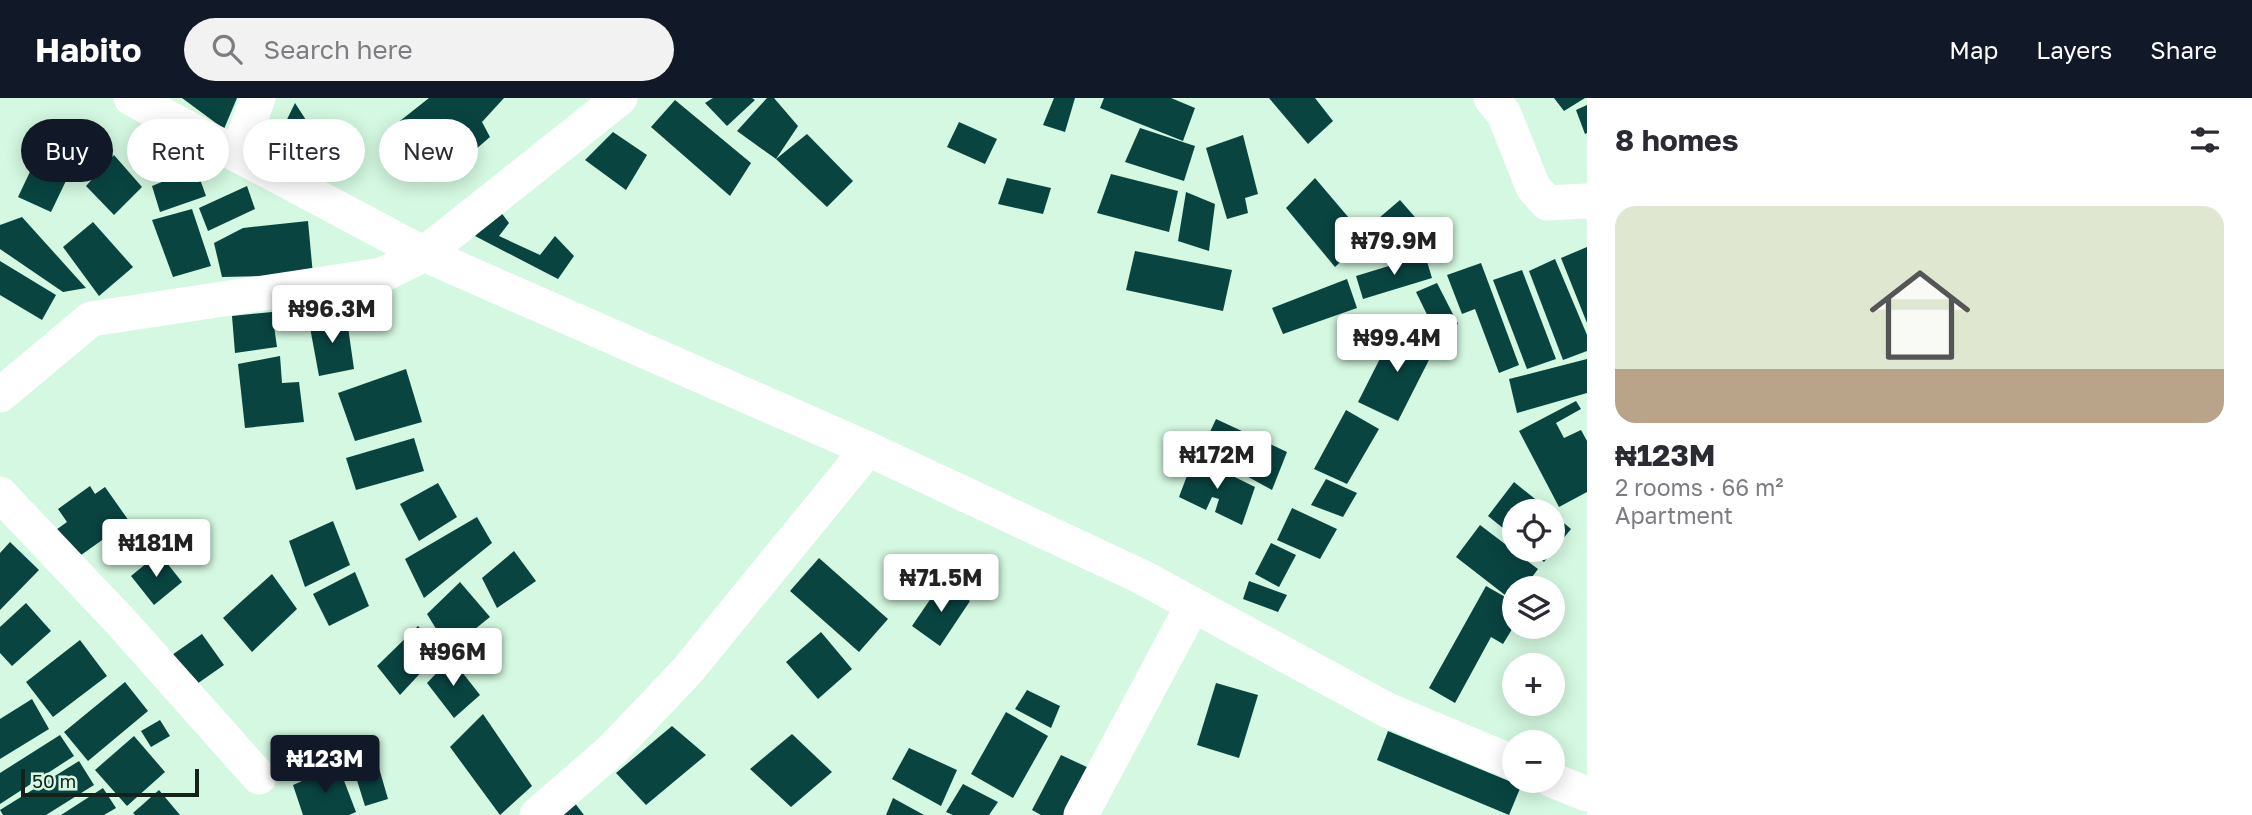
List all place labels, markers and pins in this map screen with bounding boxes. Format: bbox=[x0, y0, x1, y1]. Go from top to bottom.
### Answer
pin: ₦79.9M bbox=[1337, 218, 1451, 277]
pin: ₦96.3M bbox=[275, 286, 389, 345]
pin: ₦99.4M bbox=[1340, 314, 1454, 374]
pin: ₦172M bbox=[1168, 432, 1266, 491]
pin: ₦181M bbox=[107, 519, 205, 579]
pin: ₦71.5M bbox=[884, 554, 998, 614]
pin: ₦96M bbox=[412, 628, 494, 688]
pin: ₦123M bbox=[276, 736, 374, 795]

